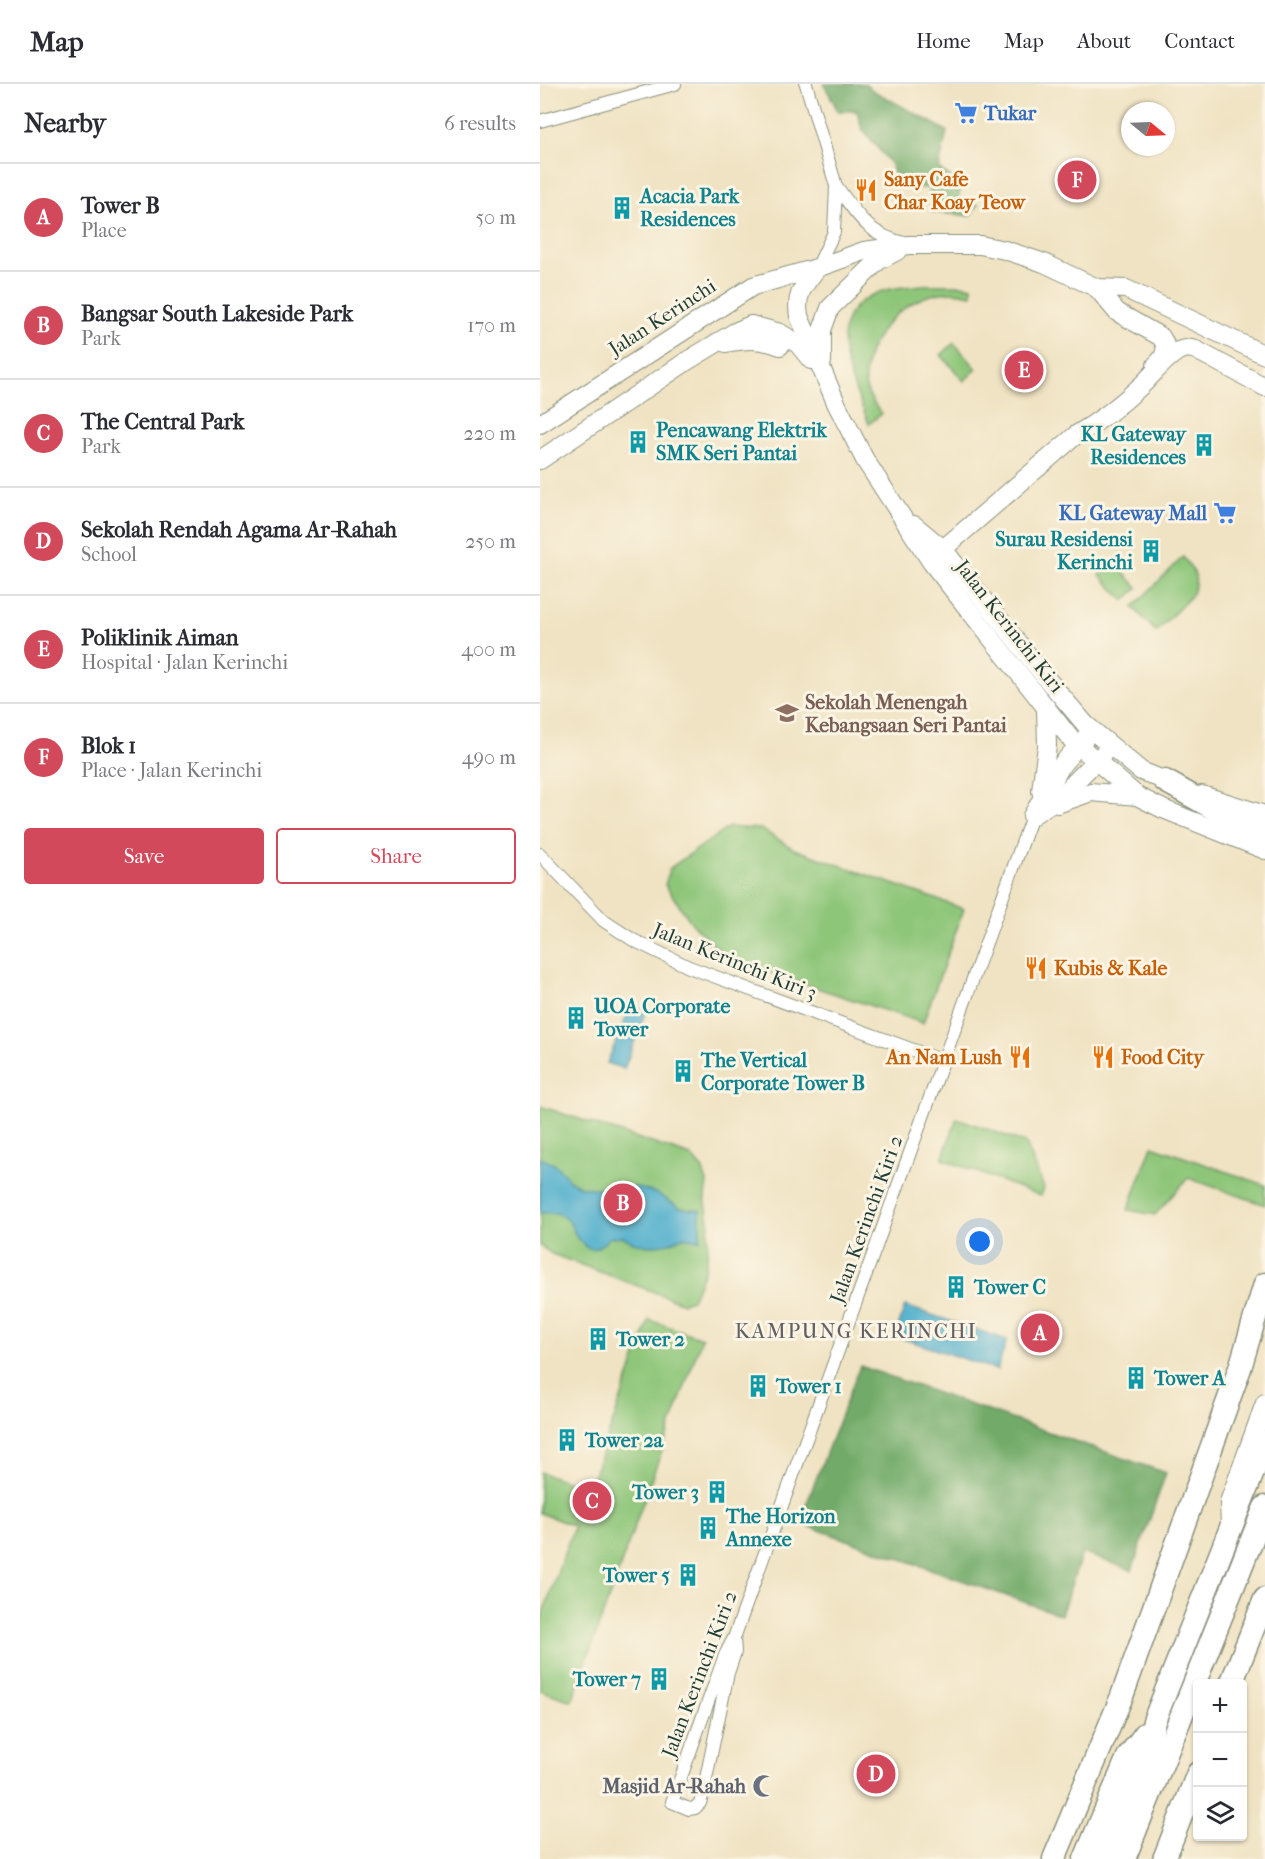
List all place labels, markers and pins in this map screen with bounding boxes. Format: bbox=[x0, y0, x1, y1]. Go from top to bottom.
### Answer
supermarket icon: Tukar bbox=[953, 100, 979, 126]
place label: Tukar bbox=[983, 102, 1037, 125]
pin: F bbox=[1058, 158, 1096, 202]
place label: Sany Cafe Char Koay Teow bbox=[884, 168, 1026, 214]
restaurant icon: Sany Cafe Char Koay Teow bbox=[853, 177, 879, 203]
place label: Acacia Park Residences bbox=[638, 185, 740, 231]
building icon: Acacia Park Residences bbox=[609, 195, 635, 221]
pin: E bbox=[1004, 348, 1044, 392]
place label: Pencawang Elektrik SMK Seri Pantai bbox=[656, 419, 827, 465]
place label: KL Gateway Residences bbox=[1081, 423, 1187, 469]
building icon: Pencawang Elektrik SMK Seri Pantai bbox=[625, 429, 651, 455]
building icon: KL Gateway Residences bbox=[1191, 432, 1217, 458]
supermarket icon: KL Gateway Mall bbox=[1212, 500, 1238, 526]
place label: KL Gateway Mall bbox=[1059, 502, 1207, 525]
place label: Surau Residensi Kerinchi bbox=[995, 528, 1134, 574]
building icon: Surau Residensi Kerinchi bbox=[1138, 538, 1164, 564]
place label: Sekolah Menengah Kebangsaan Seri Pantai bbox=[805, 691, 1008, 737]
school or university icon: Sekolah Menengah Kebangsaan Seri Pantai bbox=[774, 700, 800, 726]
restaurant icon: Kubis & Kale bbox=[1023, 955, 1049, 981]
place label: Kubis & Kale bbox=[1054, 957, 1167, 980]
place label: UOA Corporate Tower bbox=[593, 995, 730, 1041]
building icon: UOA Corporate Tower bbox=[563, 1005, 589, 1031]
restaurant icon: An Nam Lush bbox=[1007, 1044, 1033, 1070]
restaurant icon: Food City bbox=[1090, 1044, 1116, 1070]
place label: An Nam Lush bbox=[884, 1046, 1003, 1069]
place label: Food City bbox=[1120, 1046, 1205, 1069]
place label: The Vertical Corporate Tower B bbox=[700, 1049, 865, 1095]
building icon: The Vertical Corporate Tower B bbox=[670, 1058, 696, 1084]
pin: B bbox=[604, 1180, 643, 1226]
building icon: Tower C bbox=[943, 1274, 969, 1300]
place label: Tower C bbox=[973, 1276, 1046, 1299]
pin: A bbox=[1020, 1310, 1060, 1356]
building icon: Tower 2 bbox=[585, 1326, 611, 1352]
place label: Tower 2 bbox=[615, 1328, 685, 1351]
building icon: Tower A bbox=[1123, 1365, 1149, 1391]
place label: Tower A bbox=[1153, 1367, 1227, 1390]
building icon: Tower 1 bbox=[745, 1373, 771, 1399]
place label: Tower 1 bbox=[775, 1375, 842, 1398]
building icon: Tower 2a bbox=[554, 1427, 580, 1453]
place label: Tower 2a bbox=[584, 1429, 664, 1452]
pin: C bbox=[572, 1478, 612, 1524]
building icon: Tower 3 bbox=[704, 1479, 730, 1505]
place label: Tower 3 bbox=[631, 1481, 699, 1504]
place label: The Horizon Annexe bbox=[724, 1505, 836, 1551]
building icon: The Horizon Annexe bbox=[695, 1515, 721, 1541]
building icon: Tower 5 bbox=[675, 1562, 701, 1588]
place label: Tower 5 bbox=[602, 1564, 670, 1587]
building icon: Tower 7 bbox=[646, 1666, 672, 1692]
place label: Tower 7 bbox=[572, 1668, 641, 1691]
pin: D bbox=[856, 1752, 896, 1796]
mosque icon: Masjid Ar-Rahah bbox=[751, 1773, 777, 1799]
place label: Masjid Ar-Rahah bbox=[602, 1775, 747, 1798]

